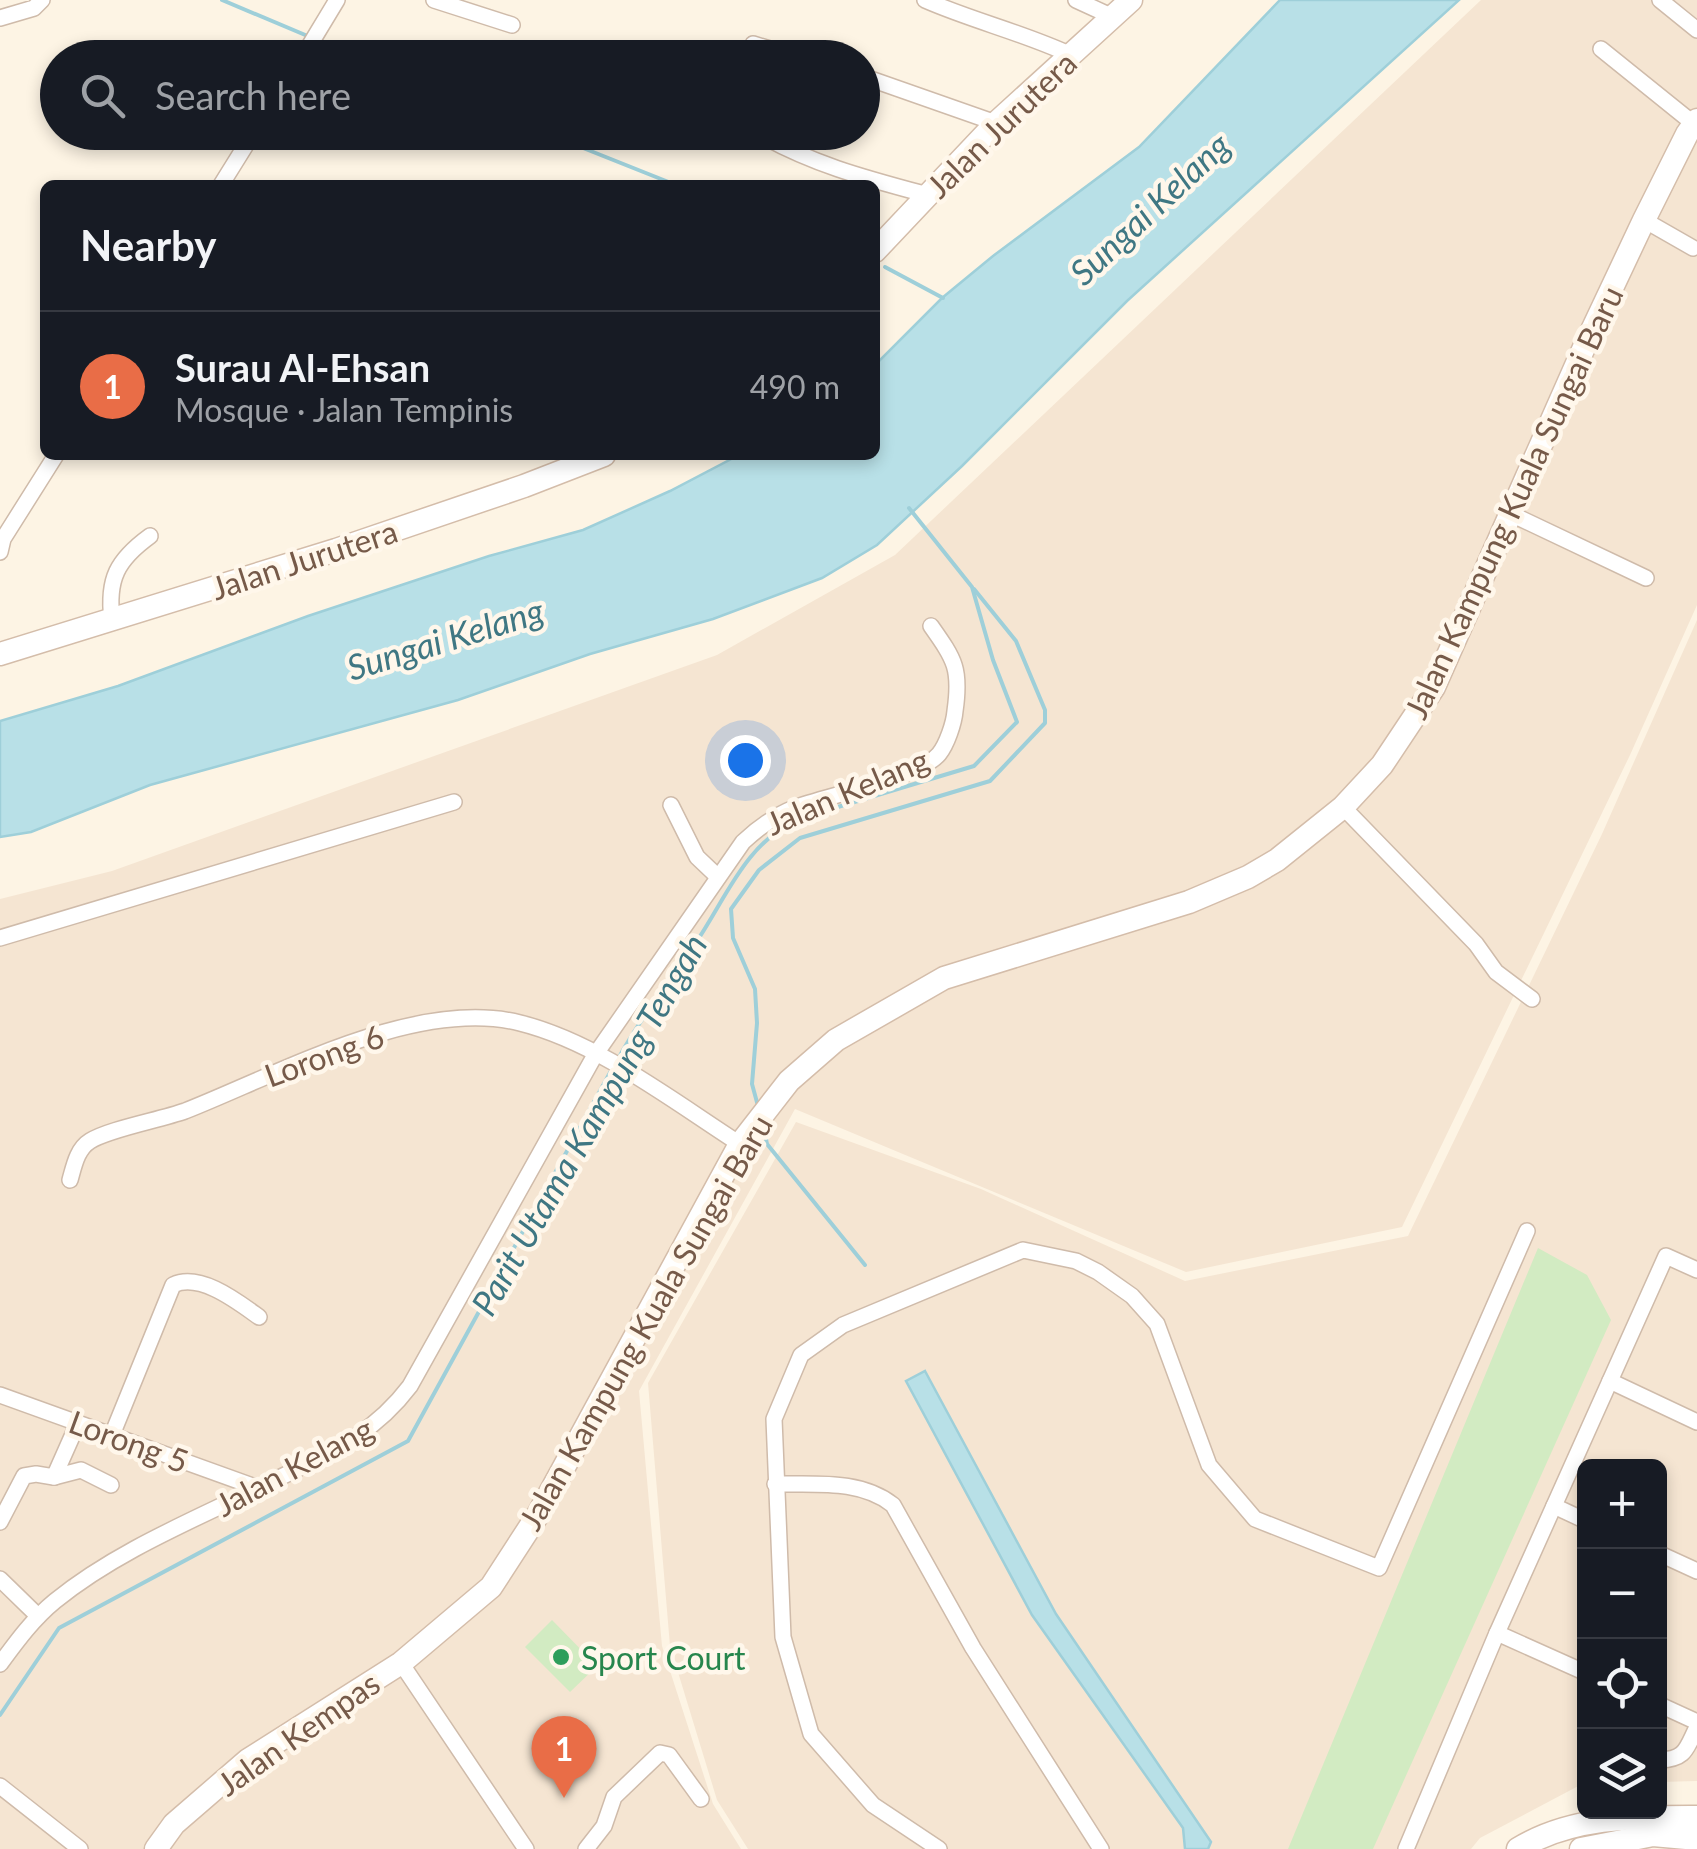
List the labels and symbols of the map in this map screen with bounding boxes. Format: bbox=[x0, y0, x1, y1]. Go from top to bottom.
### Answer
street label: Jalan Jurutera bbox=[918, 43, 1084, 205]
water label: Sungai Kelang bbox=[1060, 123, 1238, 293]
street label: Jalan Kampung Kuala Sungai Baru bbox=[1395, 279, 1631, 725]
street label: Jalan Jurutera bbox=[206, 511, 402, 607]
water label: Sungai Kelang bbox=[342, 588, 549, 688]
your location bbox=[720, 735, 771, 786]
street label: Jalan Kelang bbox=[760, 739, 934, 843]
water label: Parit Utama Kampung Tengah bbox=[461, 926, 715, 1322]
street label: Lorong 6 bbox=[259, 1016, 389, 1094]
street label: Jalan Kampung Kuala Sungai Baru bbox=[510, 1108, 780, 1536]
street label: Lorong 5 bbox=[64, 1402, 194, 1480]
street label: Jalan Kelang bbox=[208, 1408, 380, 1524]
place label: Sport Court bbox=[581, 1638, 746, 1677]
marker: Sport Court bbox=[550, 1646, 572, 1668]
street label: Jalan Kempas bbox=[209, 1663, 387, 1803]
pin: 1 bbox=[532, 1716, 596, 1798]

